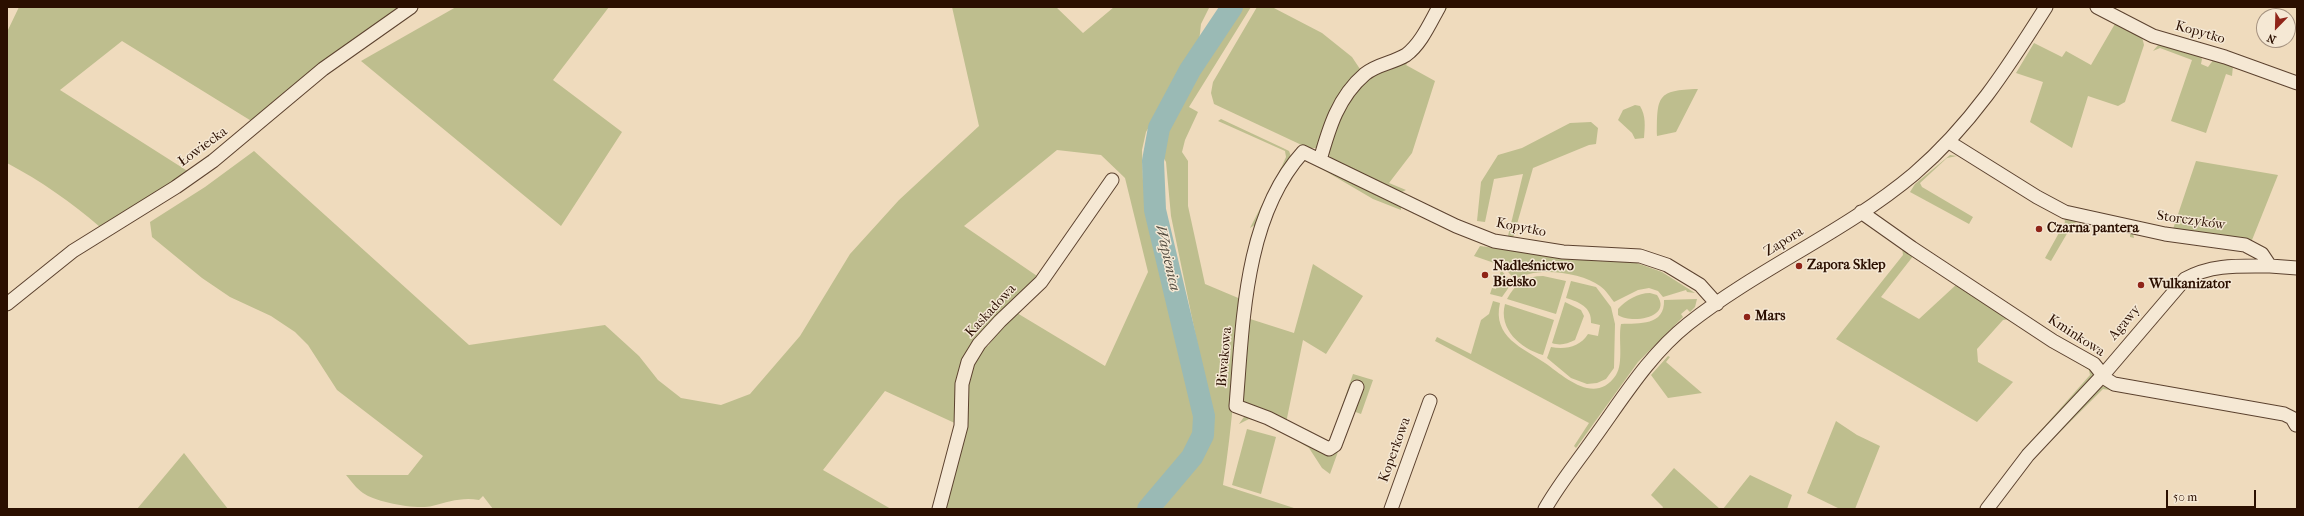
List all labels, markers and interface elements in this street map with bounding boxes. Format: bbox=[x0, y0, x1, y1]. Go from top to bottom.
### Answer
north arrow bbox=[2256, 8, 2296, 48]
street label: Kopytko bbox=[2173, 18, 2227, 48]
text: N bbox=[2265, 31, 2278, 46]
street label: Łowiecka bbox=[175, 124, 231, 170]
street label: Storczyków bbox=[2156, 208, 2226, 234]
street label: Kopytko bbox=[1494, 215, 1548, 241]
place label: Czarna pantera bbox=[2047, 221, 2139, 237]
water label: Wapienica bbox=[1151, 223, 1183, 293]
street label: Zapora bbox=[1761, 223, 1807, 261]
marker: Czarna pantera bbox=[2034, 224, 2044, 234]
place label: Zapora Sklep bbox=[1807, 258, 1886, 274]
place label: Nadleśnictwo Bielsko bbox=[1493, 259, 1574, 292]
marker: Zapora Sklep bbox=[1794, 261, 1804, 271]
marker: Nadleśnictwo Bielsko bbox=[1480, 270, 1490, 280]
place label: Wulkanizator bbox=[2149, 277, 2231, 293]
marker: Wulkanizator bbox=[2136, 280, 2146, 290]
street label: Kaskadowa bbox=[962, 281, 1020, 341]
street label: Agawy bbox=[2106, 302, 2144, 344]
place label: Mars bbox=[1755, 309, 1785, 325]
street label: Kminkowa bbox=[2044, 311, 2108, 361]
marker: Mars bbox=[1742, 312, 1752, 322]
street label: Biwakowa bbox=[1214, 326, 1236, 388]
street label: Koperkowa bbox=[1375, 415, 1415, 485]
scale bar bbox=[2168, 482, 2258, 508]
text: 50 m bbox=[2173, 490, 2197, 504]

